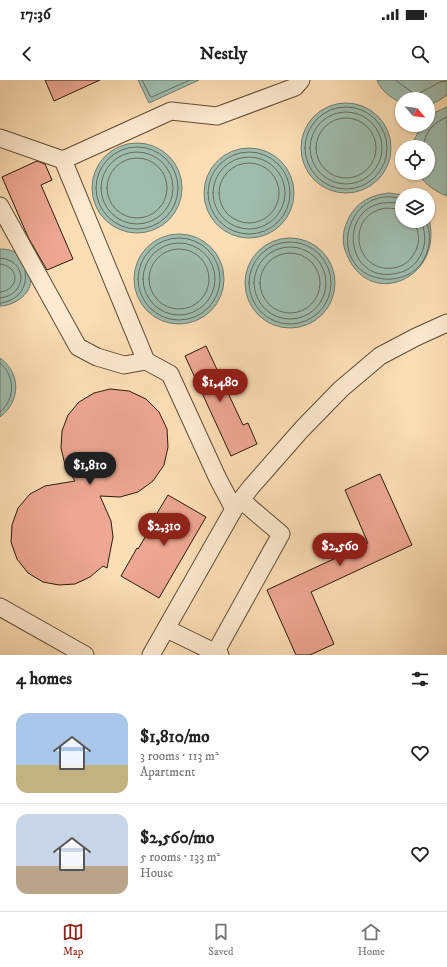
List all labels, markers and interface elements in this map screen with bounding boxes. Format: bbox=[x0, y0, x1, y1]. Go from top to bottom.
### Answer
text: 17:36 bbox=[20, 5, 51, 24]
icon: back bbox=[16, 43, 38, 65]
text: Nestly bbox=[200, 43, 247, 65]
icon: search bbox=[409, 43, 431, 65]
north arrow bbox=[395, 92, 435, 132]
map controls bbox=[395, 92, 435, 228]
button: locate bbox=[395, 140, 435, 180]
button: layers bbox=[395, 188, 435, 228]
pin: $1,480 bbox=[187, 369, 253, 403]
text: $1,480 bbox=[202, 374, 238, 390]
pin: $1,810 bbox=[57, 452, 123, 486]
text: $1,810 bbox=[73, 457, 107, 473]
pin: $2,310 bbox=[131, 513, 197, 547]
text: $2,310 bbox=[147, 518, 181, 534]
pin: $2,560 bbox=[307, 533, 373, 567]
text: $2,560 bbox=[321, 538, 359, 554]
text: 4 homes bbox=[16, 668, 72, 690]
icon: filters bbox=[409, 668, 431, 690]
text: $1,810/mo bbox=[140, 726, 210, 748]
icon: home bbox=[48, 729, 96, 777]
icon: heart bbox=[409, 742, 431, 764]
text: 3 rooms · 113 m² bbox=[140, 748, 219, 764]
text: Apartment bbox=[140, 764, 195, 780]
text: $2,560/mo bbox=[140, 827, 214, 849]
icon: home bbox=[48, 830, 96, 878]
icon: heart bbox=[409, 843, 431, 865]
text: 5 rooms · 133 m² bbox=[140, 849, 220, 865]
text: House bbox=[140, 865, 173, 881]
tab: Map bbox=[62, 921, 84, 959]
tab: Saved bbox=[208, 921, 234, 959]
tab: Home bbox=[358, 921, 385, 959]

